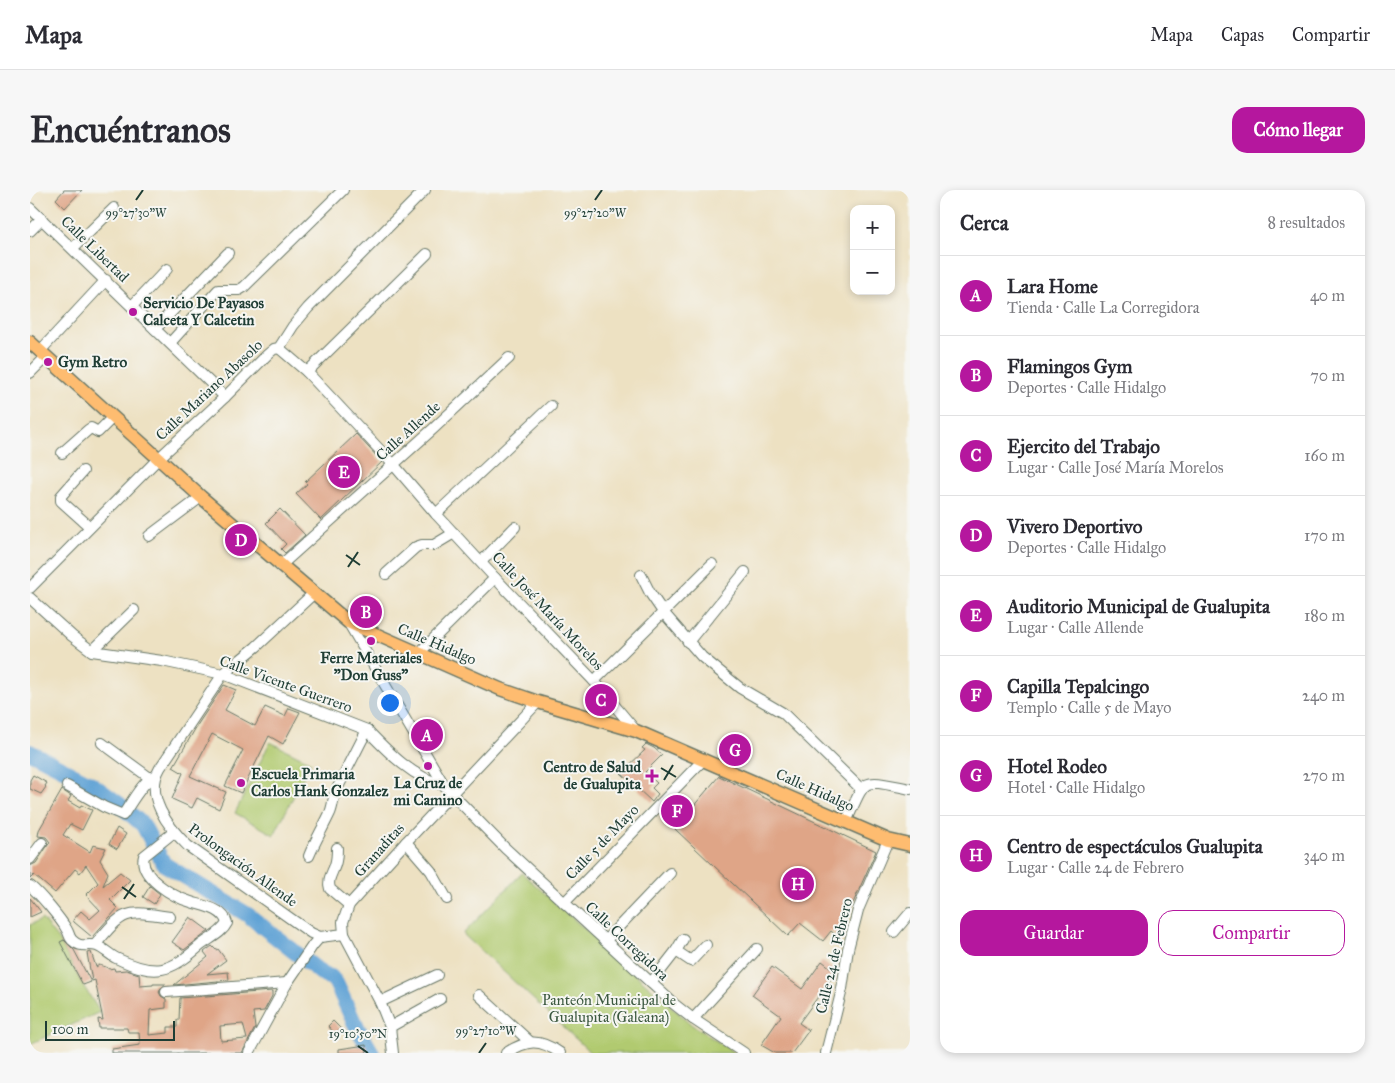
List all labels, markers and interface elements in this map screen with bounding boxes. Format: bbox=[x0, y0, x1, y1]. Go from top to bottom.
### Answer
text: Mapa bbox=[25, 20, 82, 50]
text: Mapa bbox=[1150, 24, 1193, 46]
text: Capas bbox=[1221, 24, 1264, 46]
text: Compartir bbox=[1292, 24, 1370, 46]
button: Cómo llegar bbox=[1232, 107, 1365, 153]
text: Encuéntranos bbox=[30, 109, 231, 152]
map controls bbox=[850, 205, 895, 295]
button: + bbox=[850, 205, 895, 250]
text: 99°27'30"W bbox=[106, 206, 167, 220]
text: 99°27'20"W bbox=[564, 206, 627, 220]
text: Cerca bbox=[960, 210, 1009, 236]
street label: Calle Libertad bbox=[57, 212, 133, 286]
text: 8 resultados bbox=[1267, 213, 1345, 232]
button: − bbox=[850, 250, 895, 295]
text: Lara Home bbox=[1007, 275, 1098, 298]
text: A bbox=[971, 286, 981, 305]
text: 40 m bbox=[1310, 286, 1345, 305]
place label: Servicio De Payasos Calceta Y Calcetin bbox=[143, 294, 265, 329]
text: Tienda · Calle La Corregidora bbox=[1007, 298, 1200, 317]
marker: Servicio De Payasos Calceta Y Calcetin bbox=[127, 306, 139, 318]
street label: Calle Mariano Abasolo bbox=[152, 336, 266, 444]
place label: Gym Retro bbox=[58, 353, 127, 372]
text: Flamingos Gym bbox=[1007, 355, 1132, 378]
marker: Gym Retro bbox=[42, 356, 54, 368]
text: B bbox=[971, 366, 981, 385]
text: 70 m bbox=[1310, 366, 1345, 385]
text: Deportes · Calle Hidalgo bbox=[1007, 378, 1166, 397]
street label: Calle Allende bbox=[372, 397, 444, 465]
text: Ejercito del Trabajo bbox=[1007, 435, 1160, 458]
text: C bbox=[971, 446, 981, 465]
text: 160 m bbox=[1304, 446, 1345, 465]
pin: E bbox=[328, 453, 360, 491]
text: Lugar · Calle José María Morelos bbox=[1007, 458, 1224, 477]
text: Vivero Deportivo bbox=[1007, 515, 1142, 538]
pin: D bbox=[225, 521, 257, 559]
text: D bbox=[970, 526, 982, 545]
text: 170 m bbox=[1304, 526, 1345, 545]
text: Deportes · Calle Hidalgo bbox=[1007, 538, 1166, 557]
street label: Calle José María Morelos bbox=[488, 548, 608, 675]
pin: B bbox=[350, 593, 382, 631]
text: Auditorio Municipal de Gualupita bbox=[1007, 595, 1270, 618]
text: E bbox=[970, 606, 982, 625]
text: 180 m bbox=[1304, 606, 1345, 625]
text: Lugar · Calle Allende bbox=[1007, 618, 1144, 637]
street label: Calle Hidalgo bbox=[395, 619, 479, 669]
marker: Ferre Materiales "Don Guss" bbox=[365, 635, 377, 647]
place label: Ferre Materiales "Don Guss" bbox=[320, 649, 422, 684]
street label: Calle Vicente Guerrero bbox=[217, 652, 355, 716]
text: Capilla Tepalcingo bbox=[1007, 675, 1149, 698]
pin: C bbox=[585, 681, 617, 719]
text: F bbox=[971, 686, 981, 705]
text: 240 m bbox=[1302, 686, 1345, 705]
your location bbox=[377, 690, 403, 716]
text: Templo · Calle 5 de Mayo bbox=[1007, 698, 1172, 717]
pin: A bbox=[411, 716, 443, 754]
pin: G bbox=[719, 731, 751, 769]
text: Hotel Rodeo bbox=[1007, 755, 1107, 778]
place label: Centro de Salud de Gualupita bbox=[543, 758, 642, 794]
marker: La Cruz de mi Camino bbox=[422, 760, 434, 772]
place label: Escuela Primaria Carlos Hank Gonzalez bbox=[251, 765, 388, 800]
street label: Calle Hidalgo bbox=[773, 765, 857, 815]
text: G bbox=[970, 766, 982, 785]
text: 270 m bbox=[1303, 766, 1345, 785]
marker: Centro de Salud de Gualupita bbox=[645, 769, 659, 783]
place label: La Cruz de mi Camino bbox=[392, 774, 463, 809]
marker: Escuela Primaria Carlos Hank Gonzalez bbox=[235, 777, 247, 789]
text: Hotel · Calle Hidalgo bbox=[1007, 778, 1145, 797]
pin: F bbox=[661, 792, 693, 830]
street label: Calle 5 de Mayo bbox=[562, 800, 643, 883]
street label: Prolongación Allende bbox=[185, 819, 301, 911]
street label: Granaditas bbox=[350, 819, 408, 881]
text: Centro de espectáculos Gualupita bbox=[1007, 835, 1263, 858]
text: H bbox=[969, 846, 983, 865]
text: 340 m bbox=[1303, 846, 1345, 865]
text: Lugar · Calle 24 de Febrero bbox=[1007, 858, 1184, 877]
pin: H bbox=[782, 865, 814, 903]
street label: Calle 24 de Febrero bbox=[812, 896, 856, 1016]
street label: Calle Corregidora bbox=[582, 898, 673, 985]
button: Guardar bbox=[960, 910, 1148, 956]
button: Compartir bbox=[1158, 910, 1345, 956]
park label: Panteón Municipal de Gualupita (Galeana) bbox=[542, 991, 676, 1027]
scale bar bbox=[45, 1018, 175, 1041]
text: 100 m bbox=[52, 1021, 89, 1038]
text: 99°27'10"W bbox=[456, 1024, 517, 1038]
text: 19°10'50"N bbox=[329, 1027, 387, 1041]

